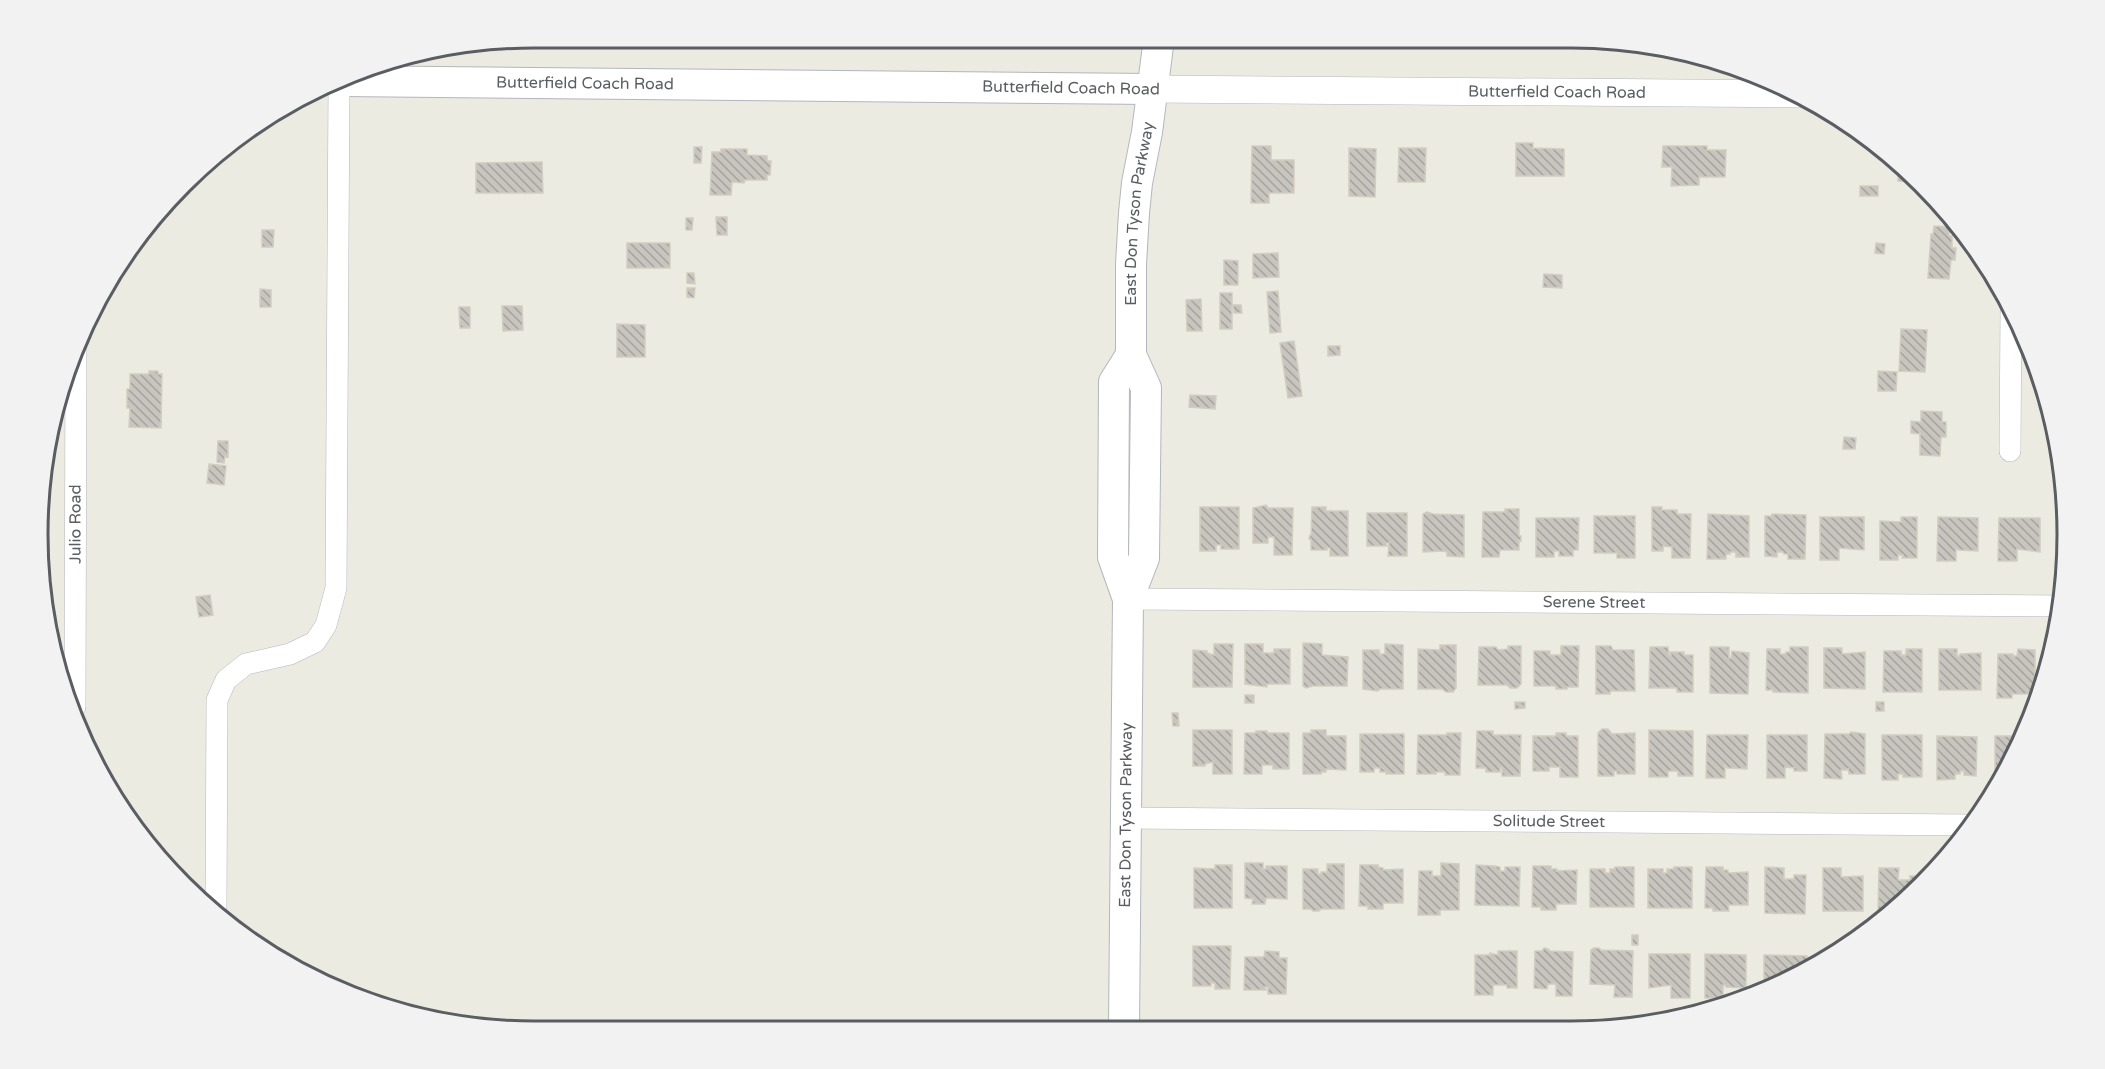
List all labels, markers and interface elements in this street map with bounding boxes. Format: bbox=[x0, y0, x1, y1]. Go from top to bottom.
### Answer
street label: Butterfield Coach Road bbox=[496, 73, 674, 94]
street label: Butterfield Coach Road bbox=[982, 76, 1160, 100]
street label: Butterfield Coach Road bbox=[1468, 81, 1646, 103]
street label: East Don Tyson Parkway bbox=[1121, 120, 1158, 306]
street label: Julio Road bbox=[65, 484, 86, 564]
street label: Serene Street bbox=[1543, 592, 1645, 613]
street label: East Don Tyson Parkway bbox=[1115, 722, 1137, 908]
street label: Solitude Street bbox=[1493, 811, 1605, 832]

